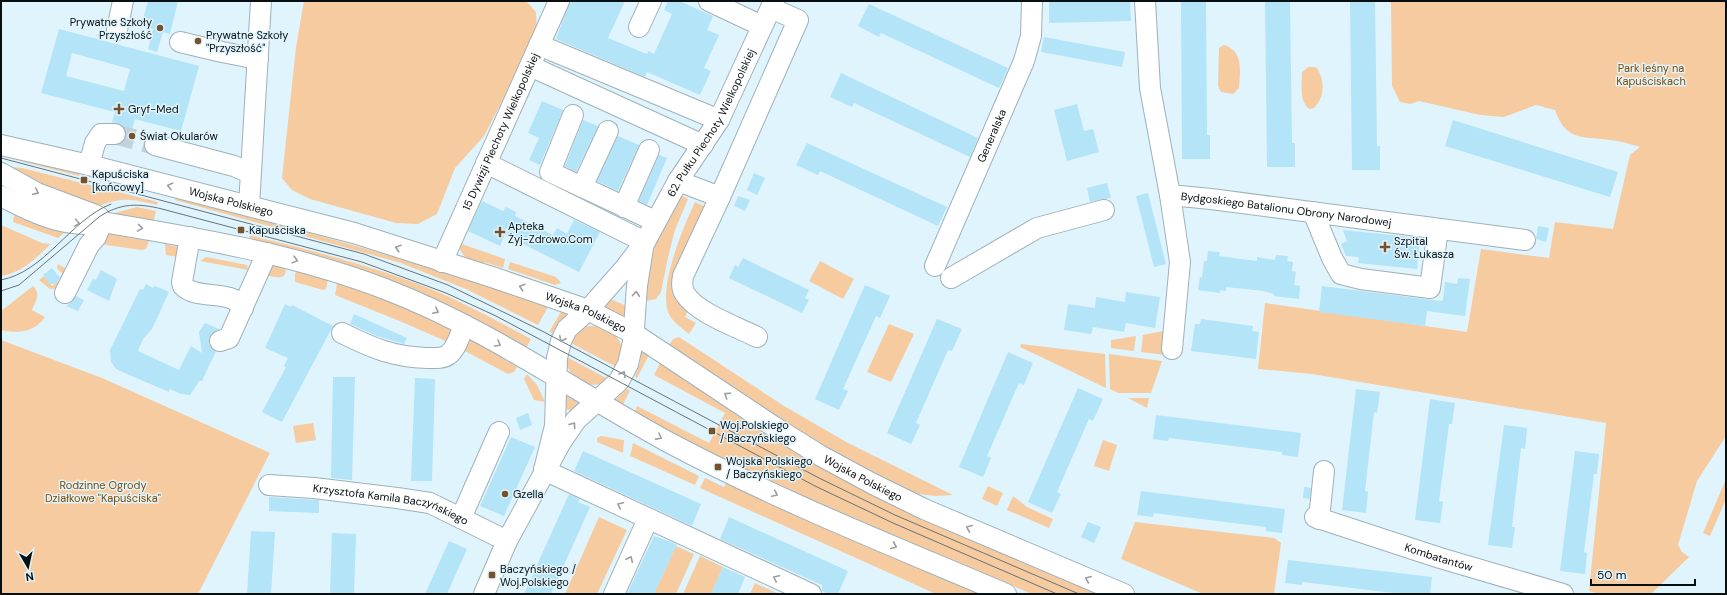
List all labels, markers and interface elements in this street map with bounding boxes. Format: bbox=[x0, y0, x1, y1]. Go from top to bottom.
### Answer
place label: Prywatne Szkoły Przyszłość bbox=[70, 15, 152, 42]
marker: Prywatne Szkoły Przyszłość bbox=[155, 23, 165, 33]
place label: Prywatne Szkoły "Przyszłość" bbox=[206, 28, 288, 55]
marker: Prywatne Szkoły "Przyszłość" bbox=[193, 36, 203, 46]
street label: 62. Pułku Piechoty Wielkopolskiej bbox=[664, 46, 758, 199]
street label: 15 Dywizji Piechoty Wielkopolskiej bbox=[459, 51, 542, 212]
park label: Park leśny na Kapuściskach bbox=[1616, 61, 1686, 88]
place label: Gryf-Med bbox=[128, 102, 179, 116]
marker: Gryf-Med bbox=[113, 103, 125, 115]
street label: Generalska bbox=[974, 107, 1009, 165]
place label: Świat Okularów bbox=[140, 129, 218, 143]
marker: Świat Okularów bbox=[127, 131, 137, 141]
place label: Kapuściska [końcowy] bbox=[92, 167, 149, 194]
marker: Kapuściska [końcowy] bbox=[79, 175, 89, 185]
one-way arrow bbox=[167, 182, 174, 191]
street label: Wojska Polskiego bbox=[187, 184, 275, 219]
one-way arrow bbox=[31, 187, 39, 195]
street label: Bydgoskiego Batalionu Obrony Narodowej bbox=[1180, 189, 1392, 230]
one-way arrow bbox=[74, 218, 80, 227]
place label: Apteka Żyj-Zdrowo.Com bbox=[508, 219, 593, 246]
place label: Kapuściska bbox=[249, 223, 306, 237]
one-way arrow bbox=[137, 224, 143, 232]
marker: Kapuściska bbox=[236, 225, 246, 235]
marker: Apteka Żyj-Zdrowo.Com bbox=[495, 227, 505, 237]
place label: Szpital Św. Łukasza bbox=[1394, 234, 1454, 261]
marker: Szpital Św. Łukasza bbox=[1379, 241, 1391, 253]
one-way arrow bbox=[395, 244, 402, 253]
one-way arrow bbox=[292, 255, 299, 264]
one-way arrow bbox=[519, 283, 526, 292]
street label: Wojska Polskiego bbox=[544, 289, 629, 335]
one-way arrow bbox=[631, 291, 640, 297]
one-way arrow bbox=[432, 306, 439, 314]
one-way arrow bbox=[559, 335, 567, 342]
one-way arrow bbox=[494, 340, 501, 347]
one-way arrow bbox=[618, 371, 626, 378]
one-way arrow bbox=[724, 392, 731, 400]
place label: Woj.Polskiego / Baczyńskiego bbox=[720, 418, 796, 445]
one-way arrow bbox=[568, 423, 575, 430]
marker: Woj.Polskiego / Baczyńskiego bbox=[707, 426, 717, 436]
one-way arrow bbox=[654, 432, 662, 439]
street label: Wojska Polskiego bbox=[821, 452, 905, 504]
place label: Wojska Polskiego / Baczyńskiego bbox=[726, 454, 813, 481]
marker: Wojska Polskiego / Baczyńskiego bbox=[713, 462, 723, 472]
park label: Rodzinne Ogrody Działkowe "Kapuściska" bbox=[45, 478, 161, 505]
street label: Krzysztofa Kamila Baczyńskiego bbox=[312, 481, 471, 528]
place label: Gzella bbox=[513, 487, 544, 501]
marker: Gzella bbox=[500, 489, 510, 499]
one-way arrow bbox=[771, 489, 778, 497]
one-way arrow bbox=[617, 502, 624, 510]
one-way arrow bbox=[965, 524, 972, 532]
street label: Kombatantów bbox=[1403, 540, 1475, 574]
one-way arrow bbox=[890, 541, 898, 549]
north arrow bbox=[8, 547, 48, 587]
one-way arrow bbox=[625, 555, 633, 563]
scale bar bbox=[1591, 561, 1695, 587]
place label: Baczyńskiego / Woj.Polskiego bbox=[500, 562, 576, 589]
text: 50 m bbox=[1597, 567, 1626, 583]
text: N bbox=[25, 569, 35, 584]
marker: Baczyńskiego / Woj.Polskiego bbox=[487, 570, 497, 580]
one-way arrow bbox=[772, 575, 780, 583]
one-way arrow bbox=[1085, 575, 1092, 583]

